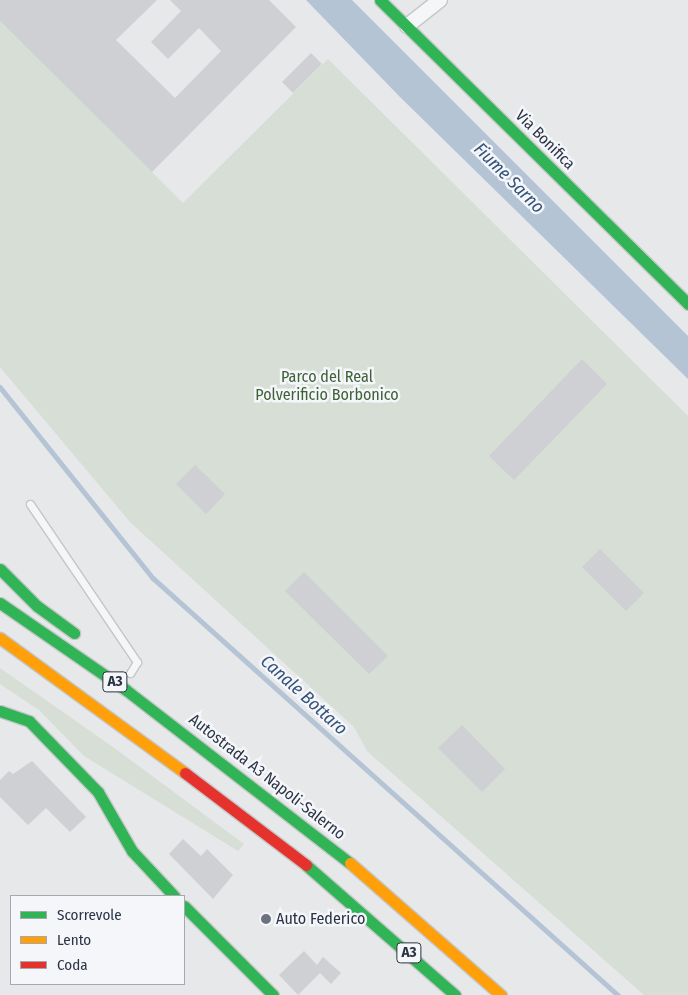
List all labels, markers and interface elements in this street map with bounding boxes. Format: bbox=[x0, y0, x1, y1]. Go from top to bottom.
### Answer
street label: Via Bonifica bbox=[511, 106, 579, 174]
water label: Fiume Sarno bbox=[469, 138, 549, 218]
park label: Parco del Real Polverificio Borbonico bbox=[255, 367, 399, 405]
water label: Canale Bottaro bbox=[256, 650, 352, 740]
road number: A3 bbox=[101, 670, 129, 694]
street label: Autostrada A3 Napoli-Salerno bbox=[185, 710, 349, 844]
legend bbox=[10, 895, 185, 985]
text: Scorrevole bbox=[57, 906, 122, 924]
place label: Auto Federico bbox=[276, 909, 365, 929]
marker: Auto Federico bbox=[260, 913, 272, 925]
text: Lento bbox=[57, 931, 91, 949]
road number: A3 bbox=[395, 940, 423, 966]
text: Coda bbox=[57, 956, 88, 974]

